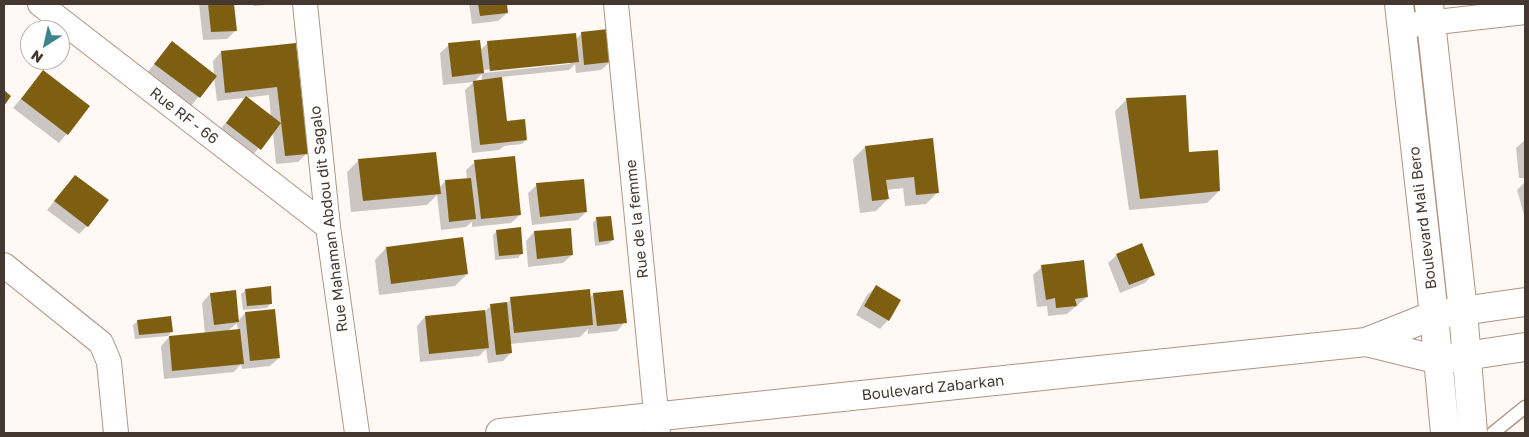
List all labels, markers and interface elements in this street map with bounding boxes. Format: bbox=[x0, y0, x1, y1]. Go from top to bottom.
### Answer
north arrow bbox=[20, 20, 70, 70]
text: N bbox=[27, 47, 46, 67]
street label: Rue RF - 66 bbox=[146, 84, 222, 148]
street label: Rue Mahaman Abdou dit Sagalo bbox=[306, 105, 352, 333]
street label: Boulevard Mali Bero bbox=[1405, 146, 1441, 290]
street label: Rue de la femme bbox=[622, 159, 652, 279]
street label: Boulevard Zabarkan bbox=[861, 372, 1005, 404]

